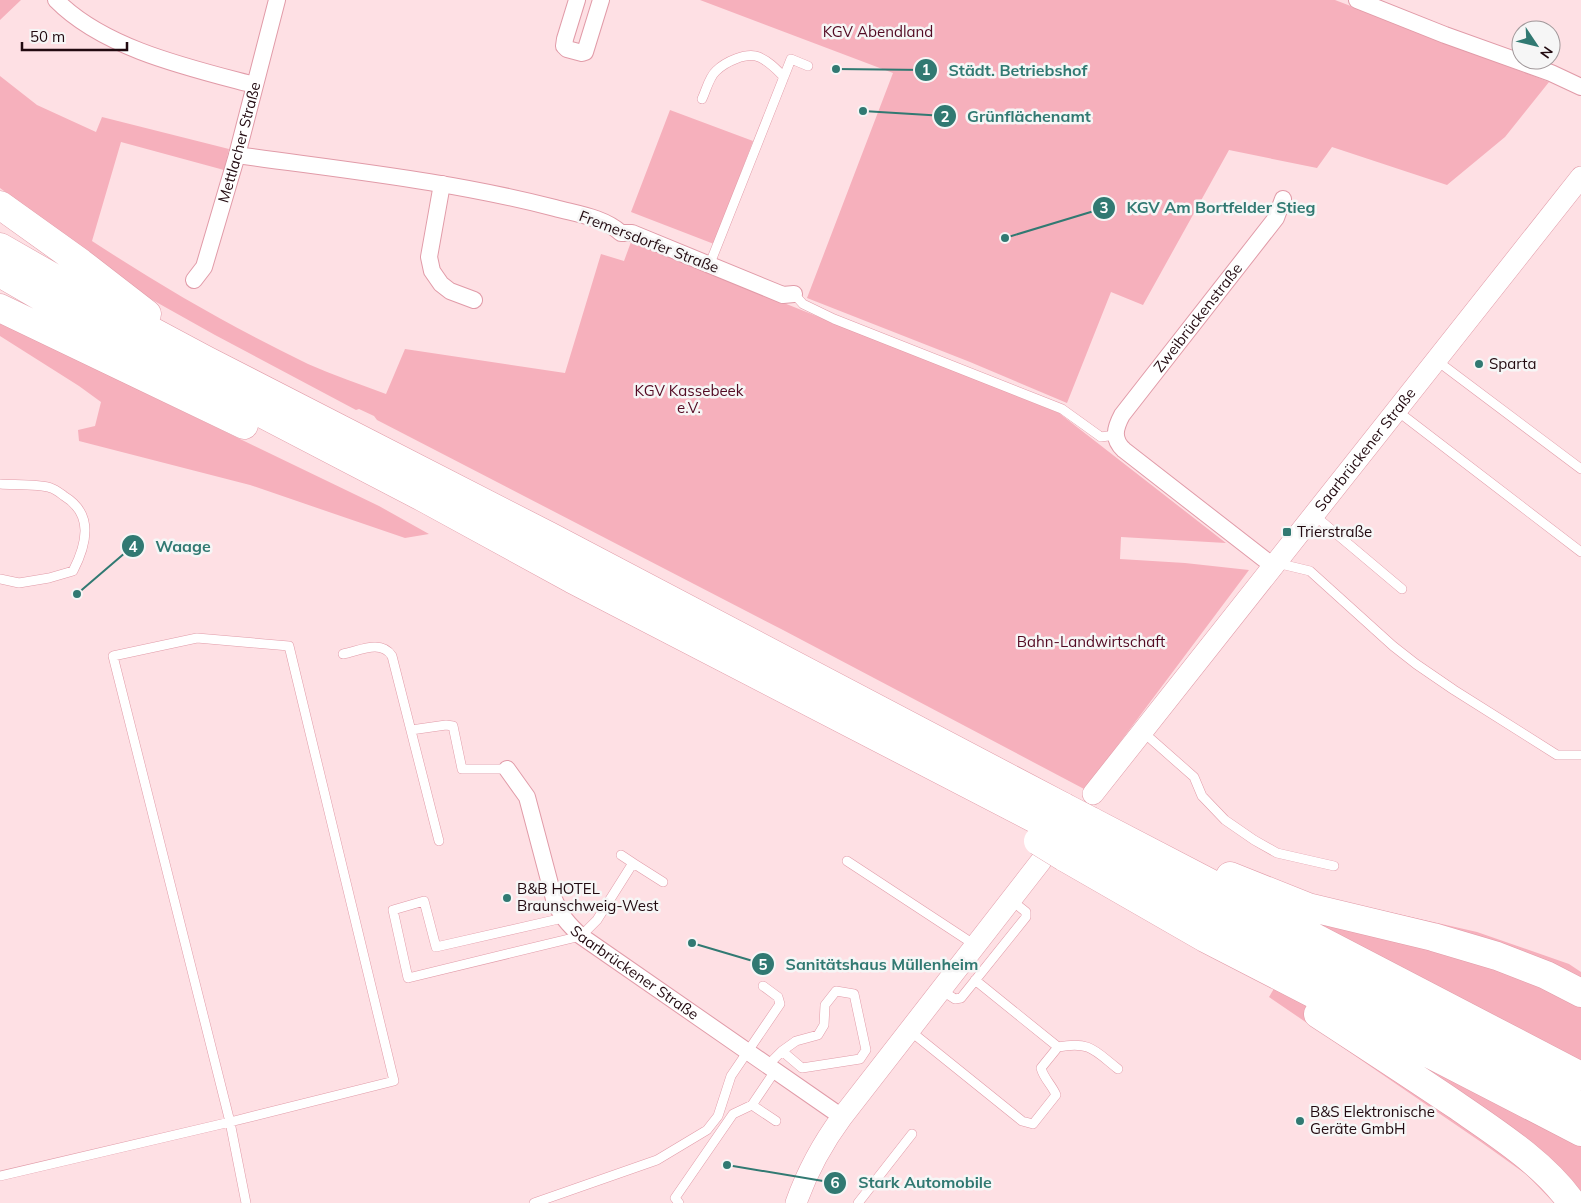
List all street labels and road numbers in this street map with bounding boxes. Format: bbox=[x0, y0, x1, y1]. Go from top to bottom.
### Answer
street label: Mettlacher Straße bbox=[213, 80, 264, 205]
street label: Fremersdorfer Straße bbox=[577, 206, 722, 277]
street label: Zweibrückenstraße bbox=[1149, 259, 1246, 376]
street label: Saarbrückener Straße bbox=[1310, 384, 1420, 515]
street label: Saarbrückener Straße bbox=[566, 921, 702, 1024]

